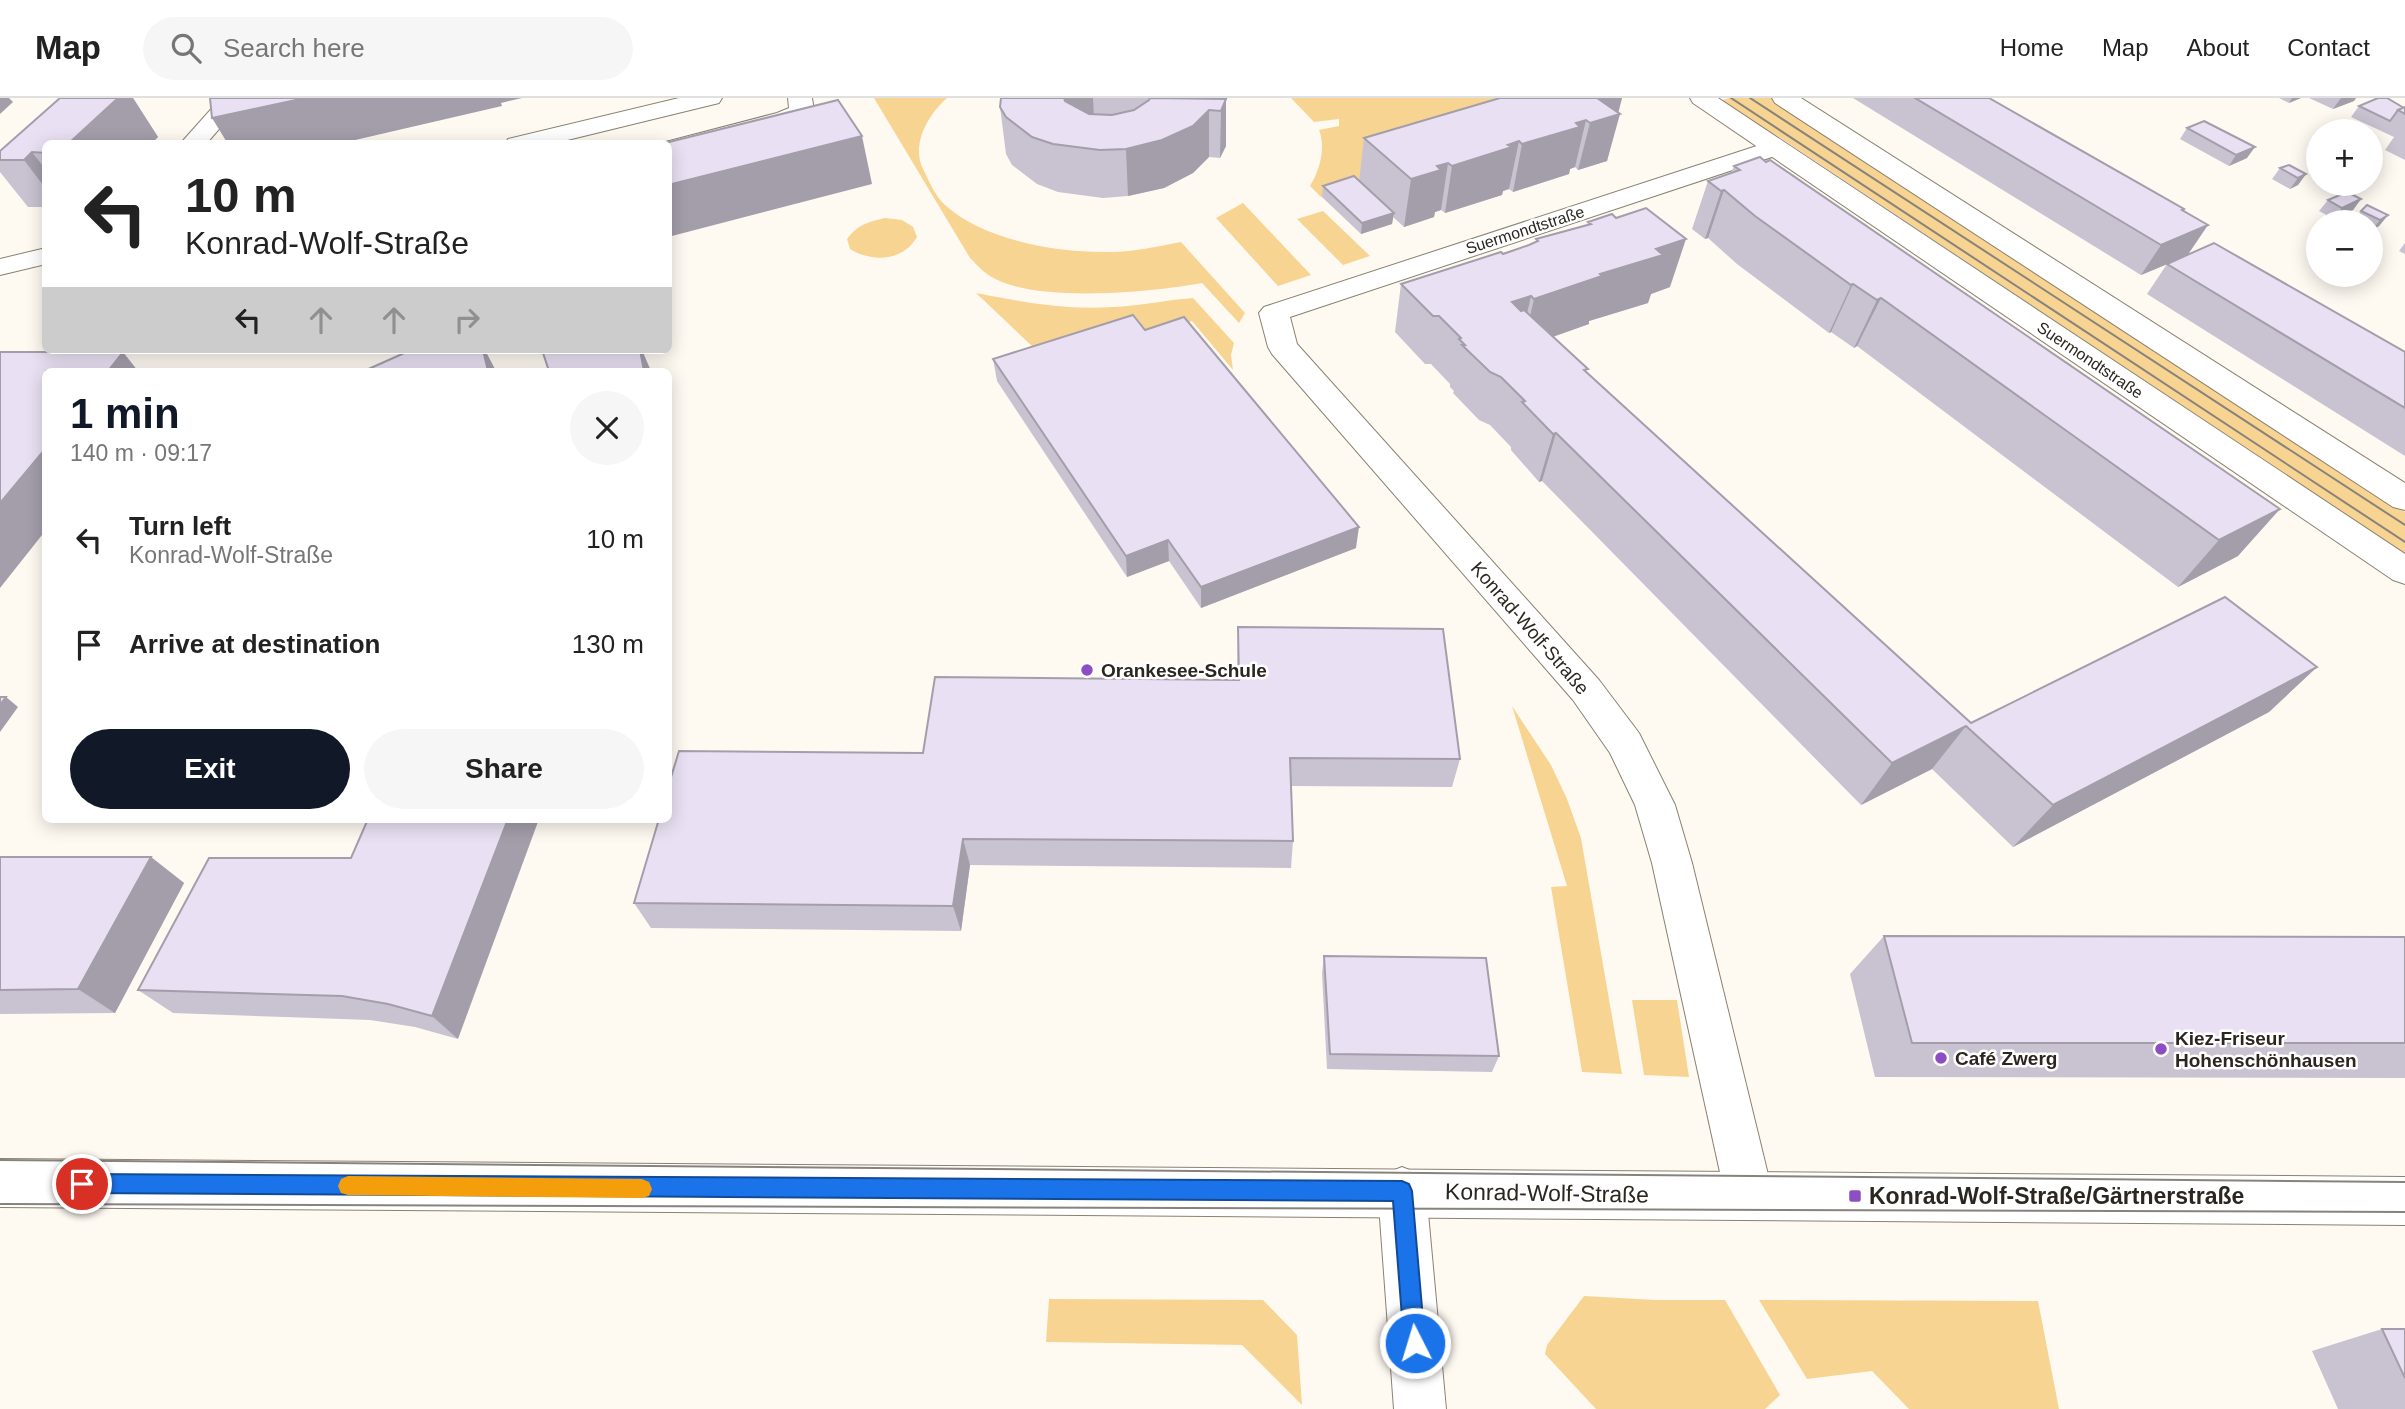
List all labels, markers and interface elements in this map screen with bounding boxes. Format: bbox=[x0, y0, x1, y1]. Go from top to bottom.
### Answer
search box bbox=[143, 17, 633, 80]
text: Map bbox=[35, 29, 101, 66]
icon: search bbox=[167, 29, 205, 67]
text: Search here bbox=[223, 33, 365, 63]
text: Home bbox=[2000, 34, 2064, 61]
text: Map bbox=[2102, 34, 2149, 61]
text: About bbox=[2187, 34, 2249, 61]
text: Contact bbox=[2287, 34, 2370, 61]
map controls bbox=[2306, 119, 2383, 287]
button: + bbox=[2306, 119, 2383, 196]
icon: left bbox=[70, 168, 161, 259]
text: 10 m bbox=[185, 168, 297, 222]
street label: Suermondtstraße bbox=[1464, 203, 1587, 257]
button: − bbox=[2306, 210, 2383, 287]
text: Konrad-Wolf-Straße bbox=[185, 225, 469, 261]
icon: left bbox=[229, 301, 267, 339]
icon: ahead bbox=[302, 301, 340, 339]
icon: ahead bbox=[375, 301, 413, 339]
icon: right bbox=[448, 301, 486, 339]
street label: Suermondtstraße bbox=[2034, 318, 2146, 402]
text: 1 min bbox=[70, 390, 180, 437]
button: close bbox=[570, 391, 644, 465]
text: 140 m · 09:17 bbox=[70, 440, 212, 466]
text: Turn left bbox=[129, 511, 231, 541]
icon: left bbox=[70, 521, 108, 559]
text: 10 m bbox=[586, 524, 644, 554]
text: Konrad-Wolf-Straße bbox=[129, 542, 333, 568]
street label: Konrad-Wolf-Straße bbox=[1467, 557, 1593, 699]
icon: arrive bbox=[70, 626, 108, 664]
text: Arrive at destination bbox=[129, 629, 380, 659]
text: 130 m bbox=[572, 629, 644, 659]
place label: Orankesee-Schule bbox=[1101, 660, 1267, 681]
marker: Orankesee-Schule bbox=[1079, 662, 1095, 678]
button: Exit bbox=[70, 729, 350, 809]
button: Share bbox=[364, 729, 644, 809]
place label: Kiez-Friseur Hohenschönhausen bbox=[2175, 1028, 2357, 1071]
marker: Kiez-Friseur Hohenschönhausen bbox=[2153, 1041, 2169, 1057]
place label: Café Zwerg bbox=[1955, 1048, 2057, 1069]
marker: Café Zwerg bbox=[1933, 1050, 1949, 1066]
pin bbox=[52, 1154, 112, 1214]
icon: arrive bbox=[63, 1165, 101, 1203]
street label: Konrad-Wolf-Straße bbox=[1445, 1178, 1649, 1208]
place label: Konrad-Wolf-Straße/Gärtnerstraße bbox=[1869, 1183, 2244, 1209]
marker: Konrad-Wolf-Straße/Gärtnerstraße bbox=[1847, 1188, 1863, 1204]
position arrow bbox=[1378, 1306, 1452, 1380]

